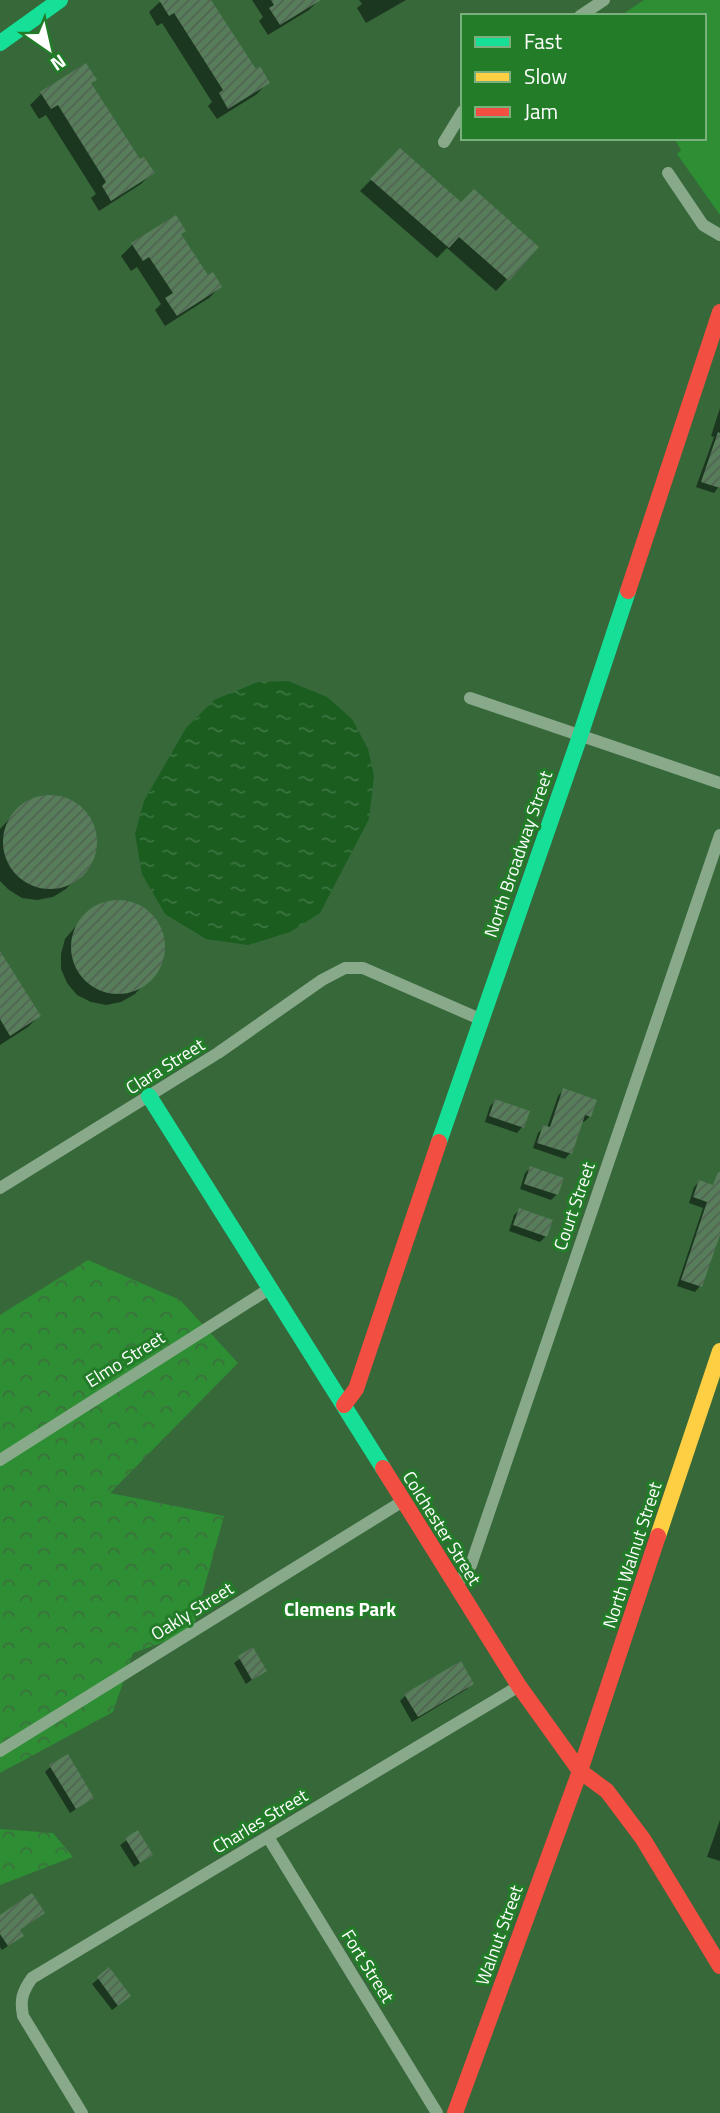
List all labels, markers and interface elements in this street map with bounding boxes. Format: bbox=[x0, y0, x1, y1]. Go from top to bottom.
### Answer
north arrow bbox=[14, 14, 84, 84]
legend bbox=[461, 14, 706, 140]
text: Fast bbox=[524, 25, 563, 57]
text: N bbox=[45, 48, 72, 79]
text: Slow bbox=[524, 60, 567, 92]
text: Jam bbox=[524, 95, 558, 127]
street label: North Broadway Street bbox=[477, 766, 559, 941]
street label: Clara Street bbox=[120, 1031, 210, 1101]
street label: Court Street bbox=[546, 1158, 602, 1254]
street label: Elmo Street bbox=[80, 1324, 170, 1394]
street label: Colchester Street bbox=[396, 1466, 488, 1591]
street label: North Walnut Street bbox=[596, 1478, 669, 1632]
street label: Oakly Street bbox=[146, 1575, 239, 1647]
district label: Clemens Park bbox=[284, 1594, 396, 1623]
street label: Charles Street bbox=[207, 1782, 313, 1860]
street label: Walnut Street bbox=[468, 1881, 530, 1989]
street label: Fort Street bbox=[335, 1924, 401, 2008]

